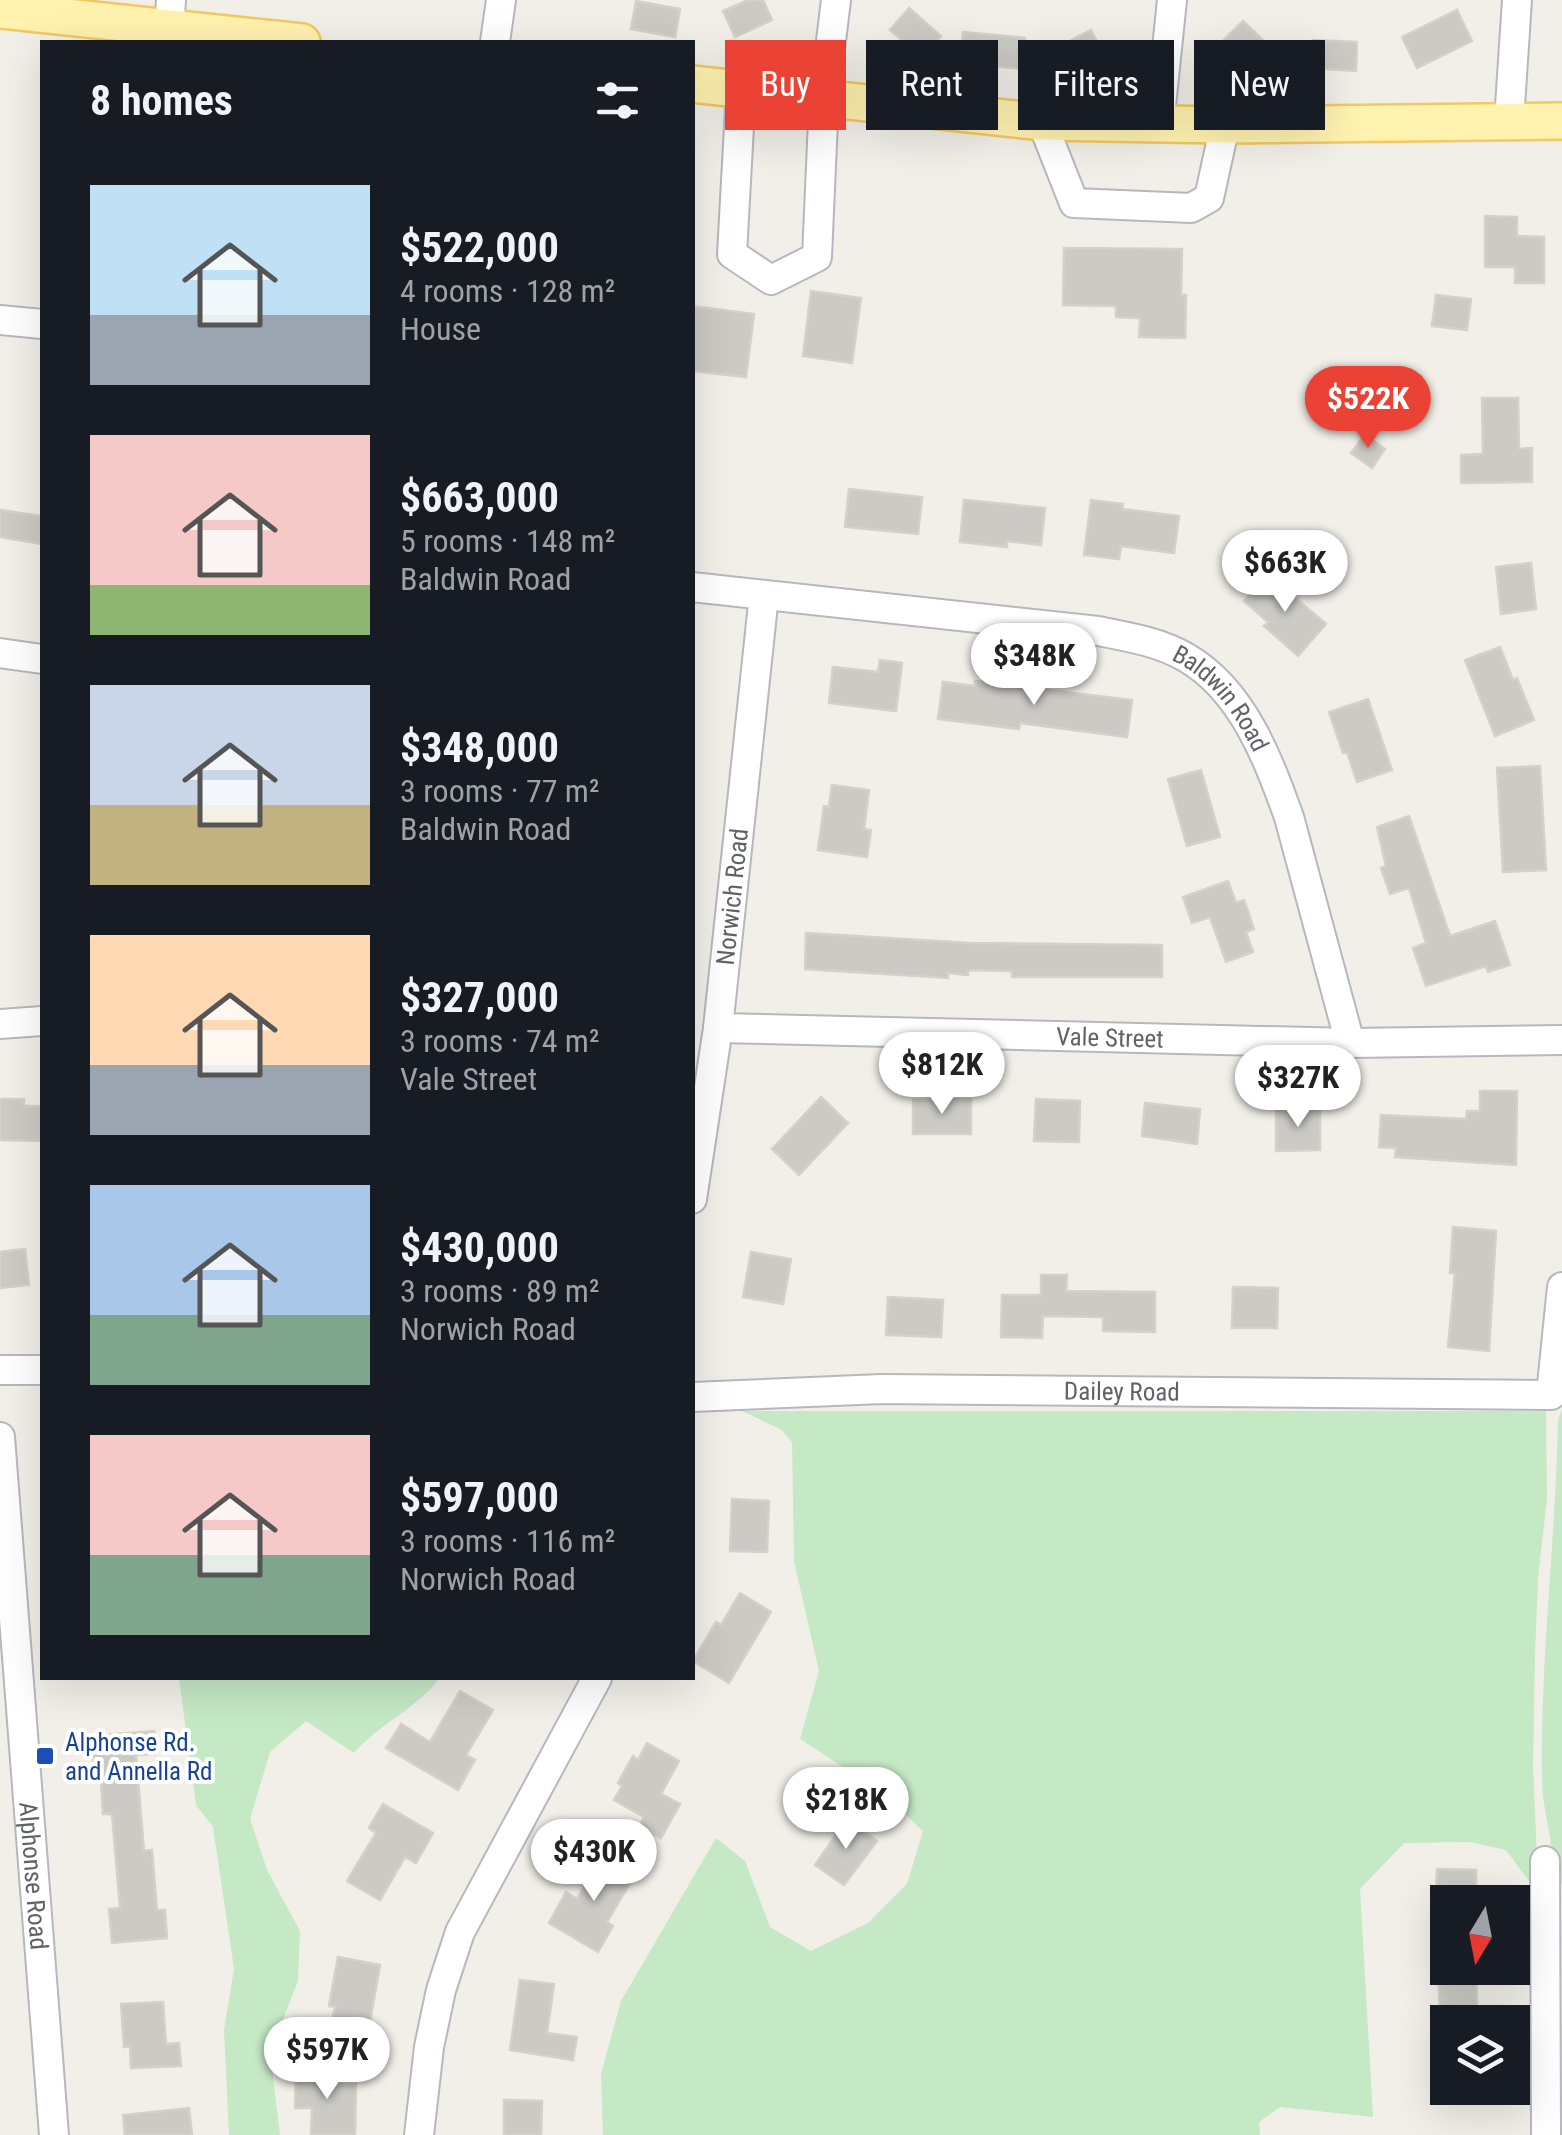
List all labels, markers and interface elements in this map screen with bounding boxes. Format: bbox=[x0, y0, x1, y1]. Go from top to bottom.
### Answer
chip: Buy bbox=[725, 40, 846, 130]
chip: Rent bbox=[866, 40, 998, 130]
chip: Filters bbox=[1018, 40, 1174, 130]
chip: New bbox=[1194, 40, 1325, 130]
icon: filters bbox=[590, 73, 645, 128]
text: 8 homes bbox=[90, 76, 233, 125]
text: $522,000 bbox=[400, 223, 559, 272]
icon: home bbox=[170, 225, 290, 345]
text: 4 rooms · 128 m² bbox=[400, 272, 615, 310]
text: House bbox=[400, 310, 481, 348]
pin: $522K bbox=[1298, 366, 1438, 451]
text: $522K bbox=[1327, 379, 1409, 417]
text: $663,000 bbox=[400, 473, 559, 522]
icon: home bbox=[170, 475, 290, 595]
text: 5 rooms · 148 m² bbox=[400, 522, 615, 560]
pin: $663K bbox=[1215, 530, 1355, 615]
text: $663K bbox=[1244, 543, 1326, 581]
text: Baldwin Road bbox=[400, 560, 571, 598]
pin: $348K bbox=[964, 623, 1104, 708]
text: $348K bbox=[993, 636, 1075, 674]
street label: Baldwin Road bbox=[1168, 639, 1275, 756]
text: $348,000 bbox=[400, 723, 559, 772]
icon: home bbox=[170, 725, 290, 845]
text: 3 rooms · 77 m² bbox=[400, 772, 599, 810]
text: Baldwin Road bbox=[400, 810, 571, 848]
street label: Norwich Road bbox=[710, 827, 754, 967]
text: $327,000 bbox=[400, 973, 559, 1022]
icon: home bbox=[170, 975, 290, 1095]
text: 3 rooms · 74 m² bbox=[400, 1022, 599, 1060]
street label: Vale Street bbox=[1056, 1022, 1164, 1053]
pin: $812K bbox=[872, 1032, 1012, 1117]
text: $812K bbox=[901, 1045, 983, 1083]
pin: $327K bbox=[1228, 1045, 1368, 1130]
text: $327K bbox=[1257, 1058, 1339, 1096]
text: Vale Street bbox=[400, 1060, 537, 1098]
text: $430,000 bbox=[400, 1223, 559, 1272]
icon: home bbox=[170, 1225, 290, 1345]
text: 3 rooms · 89 m² bbox=[400, 1272, 599, 1310]
text: Norwich Road bbox=[400, 1310, 576, 1348]
street label: Dailey Road bbox=[1064, 1376, 1180, 1406]
text: $597,000 bbox=[400, 1473, 559, 1522]
icon: home bbox=[170, 1475, 290, 1595]
text: 3 rooms · 116 m² bbox=[400, 1522, 615, 1560]
text: Norwich Road bbox=[400, 1560, 576, 1598]
place label: Alphonse Rd. and Annella Rd bbox=[65, 1728, 212, 1786]
marker: Alphonse Rd. and Annella Rd bbox=[34, 1745, 56, 1767]
pin: $218K bbox=[776, 1767, 916, 1852]
text: $218K bbox=[805, 1780, 887, 1818]
street label: Alphonse Road bbox=[14, 1801, 54, 1951]
pin: $430K bbox=[524, 1819, 664, 1904]
text: $430K bbox=[553, 1832, 635, 1870]
north arrow bbox=[1430, 1885, 1530, 1985]
map controls bbox=[1430, 1885, 1530, 2105]
button: layers bbox=[1430, 2005, 1530, 2105]
pin: $597K bbox=[257, 2017, 397, 2102]
text: $597K bbox=[286, 2030, 368, 2068]

